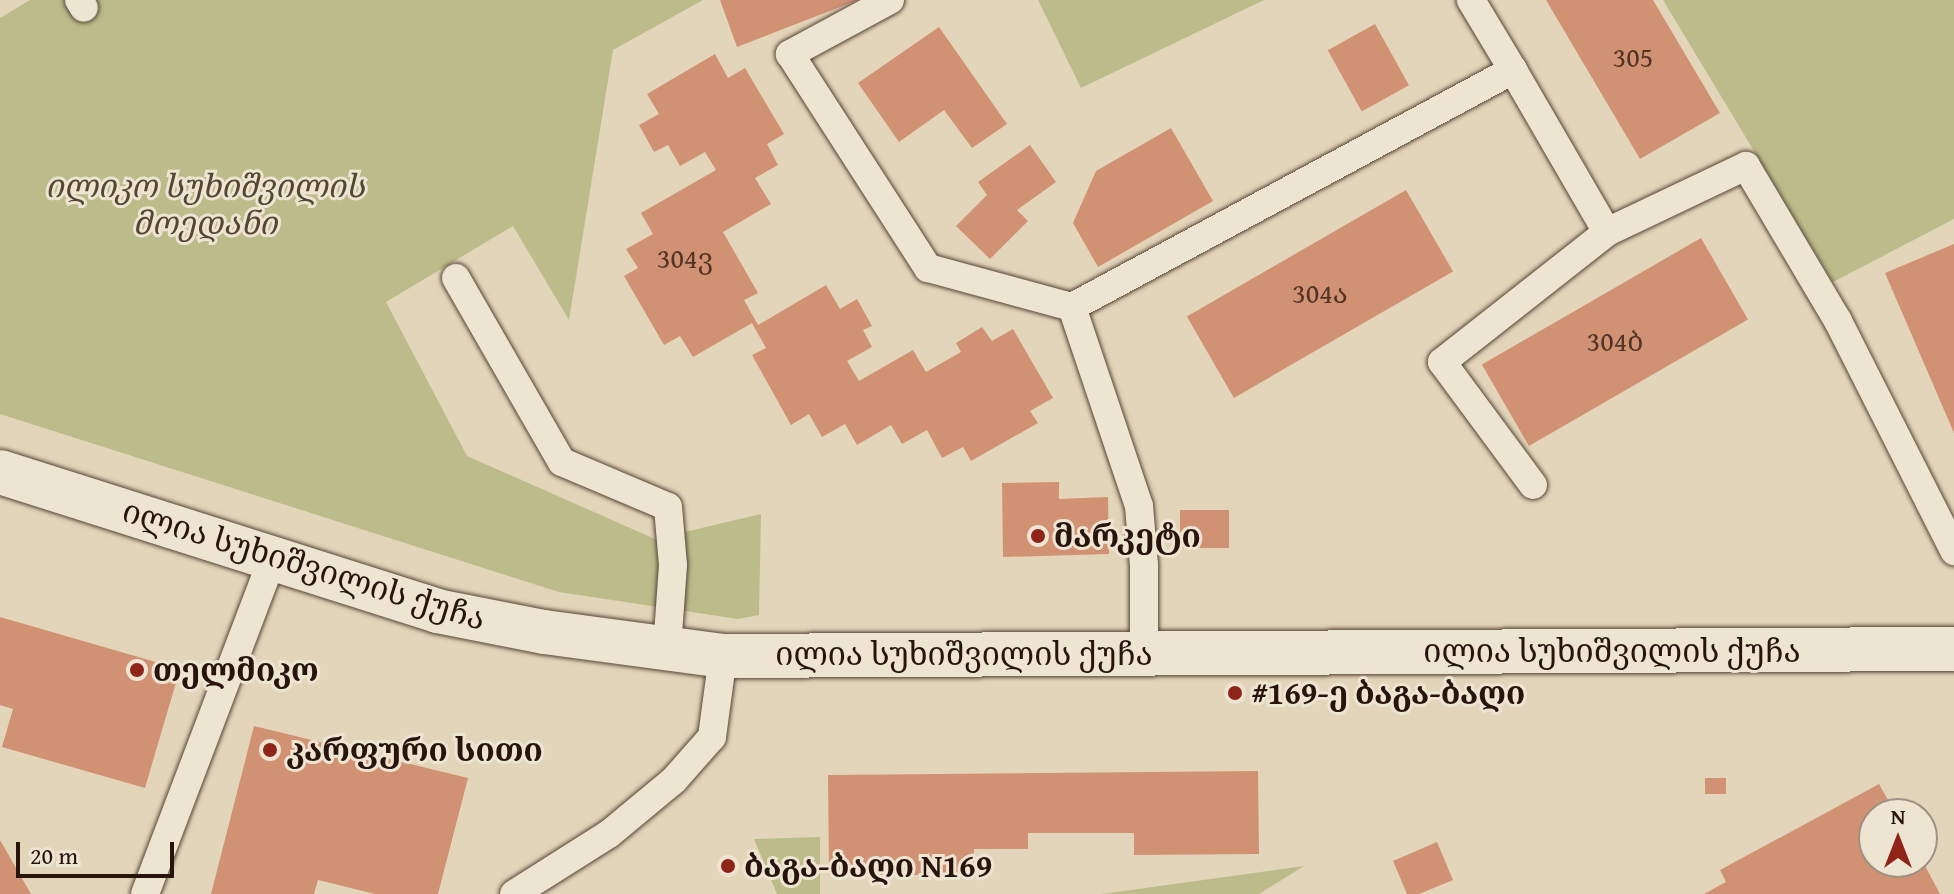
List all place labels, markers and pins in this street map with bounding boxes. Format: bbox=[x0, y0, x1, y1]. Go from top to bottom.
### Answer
place label: მარკეტი bbox=[1054, 517, 1201, 555]
marker: მარკეტი bbox=[1029, 527, 1047, 545]
place label: თელმიკო bbox=[153, 651, 319, 689]
marker: თელმიკო bbox=[128, 661, 146, 679]
place label: #169-ე ბაგა-ბაღი bbox=[1251, 674, 1525, 712]
marker: #169-ე ბაგა-ბაღი bbox=[1226, 684, 1244, 702]
place label: კარფური სითი bbox=[286, 731, 543, 769]
marker: კარფური სითი bbox=[261, 741, 279, 759]
place label: ბაგა-ბაღი N169 bbox=[744, 847, 992, 885]
marker: ბაგა-ბაღი N169 bbox=[719, 857, 737, 875]

